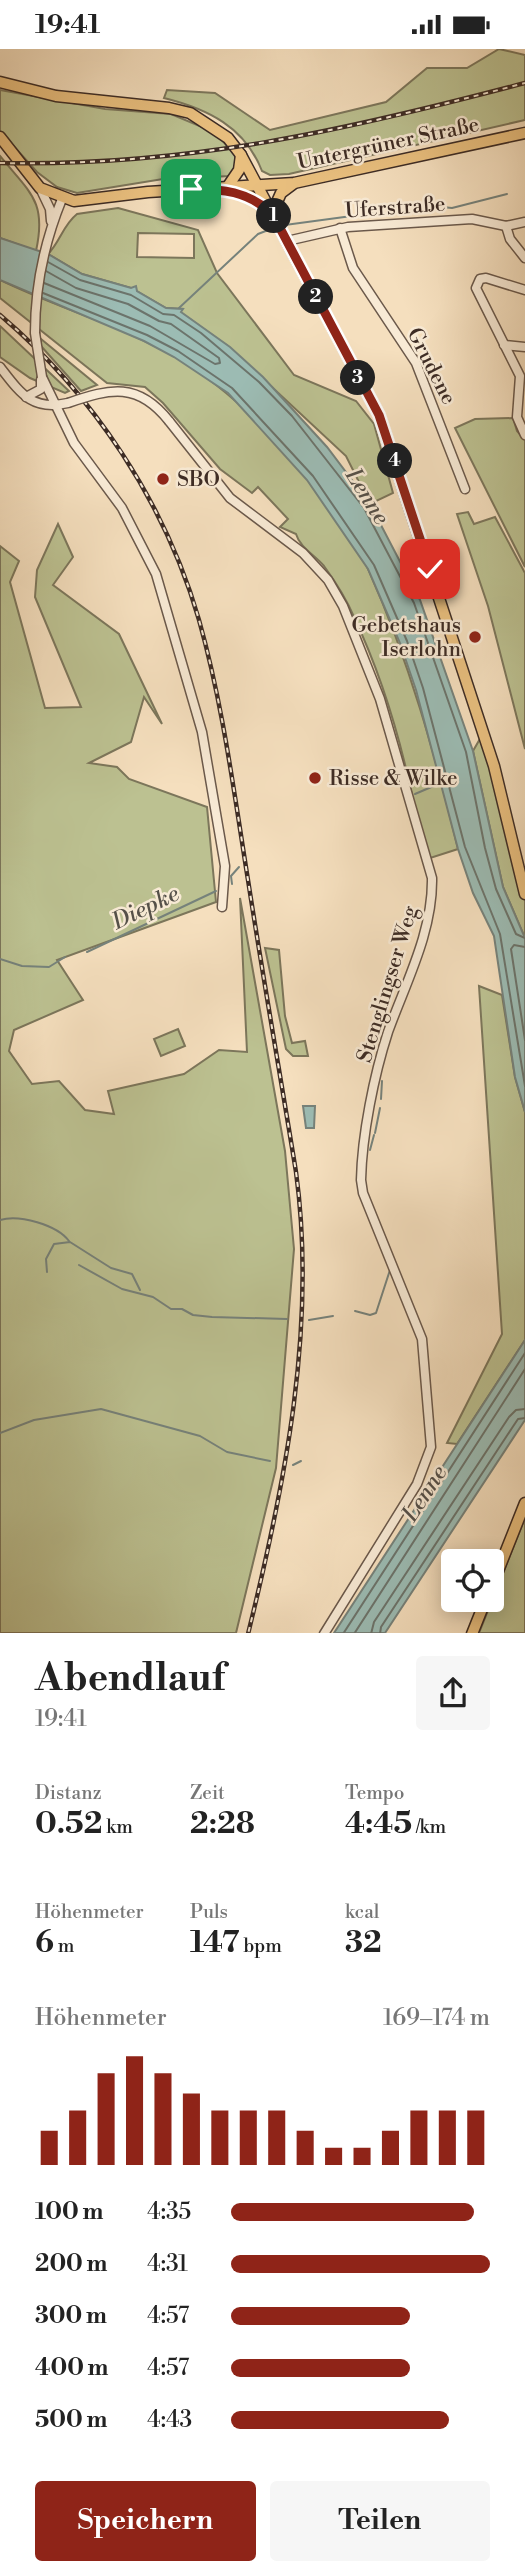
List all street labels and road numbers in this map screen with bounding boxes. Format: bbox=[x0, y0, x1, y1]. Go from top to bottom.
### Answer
street label: Untergrüner Straße bbox=[295, 112, 482, 176]
street label: Uferstraße bbox=[344, 192, 446, 224]
street label: Grudene bbox=[401, 324, 461, 409]
street label: Stenglingser Weg bbox=[352, 903, 424, 1066]

